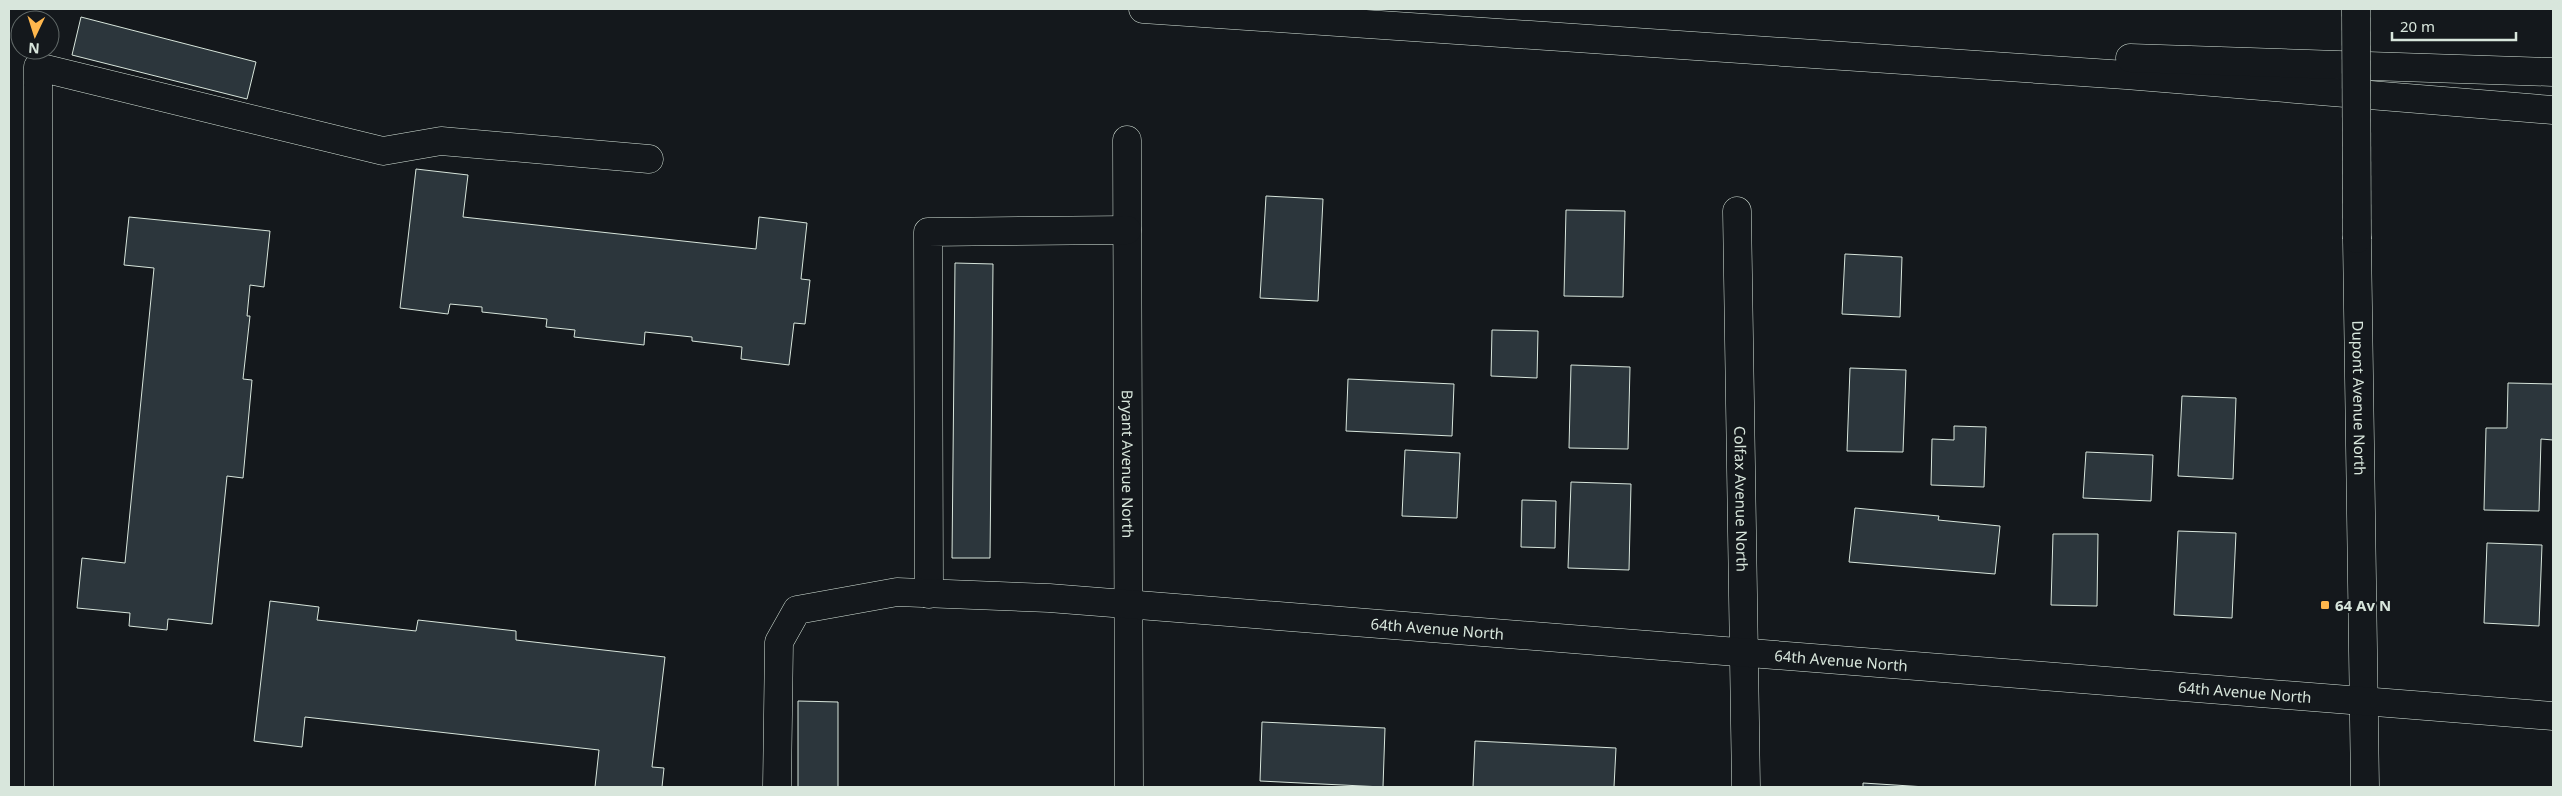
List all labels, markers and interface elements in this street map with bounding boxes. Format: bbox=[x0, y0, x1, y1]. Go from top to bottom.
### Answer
north arrow bbox=[10, 10, 60, 60]
scale bar bbox=[2392, 10, 2516, 42]
text: 20 m bbox=[2400, 16, 2435, 36]
text: N bbox=[28, 39, 40, 58]
street label: Dupont Avenue North bbox=[2348, 320, 2370, 476]
street label: Bryant Avenue North bbox=[1118, 390, 1138, 538]
street label: Colfax Avenue North bbox=[1730, 426, 1753, 572]
place label: 64 Av N bbox=[2335, 595, 2391, 615]
marker: 64 Av N bbox=[2319, 599, 2331, 611]
street label: 64th Avenue North bbox=[1370, 613, 1505, 644]
street label: 64th Avenue North bbox=[1774, 645, 1909, 675]
street label: 64th Avenue North bbox=[2177, 677, 2312, 707]

